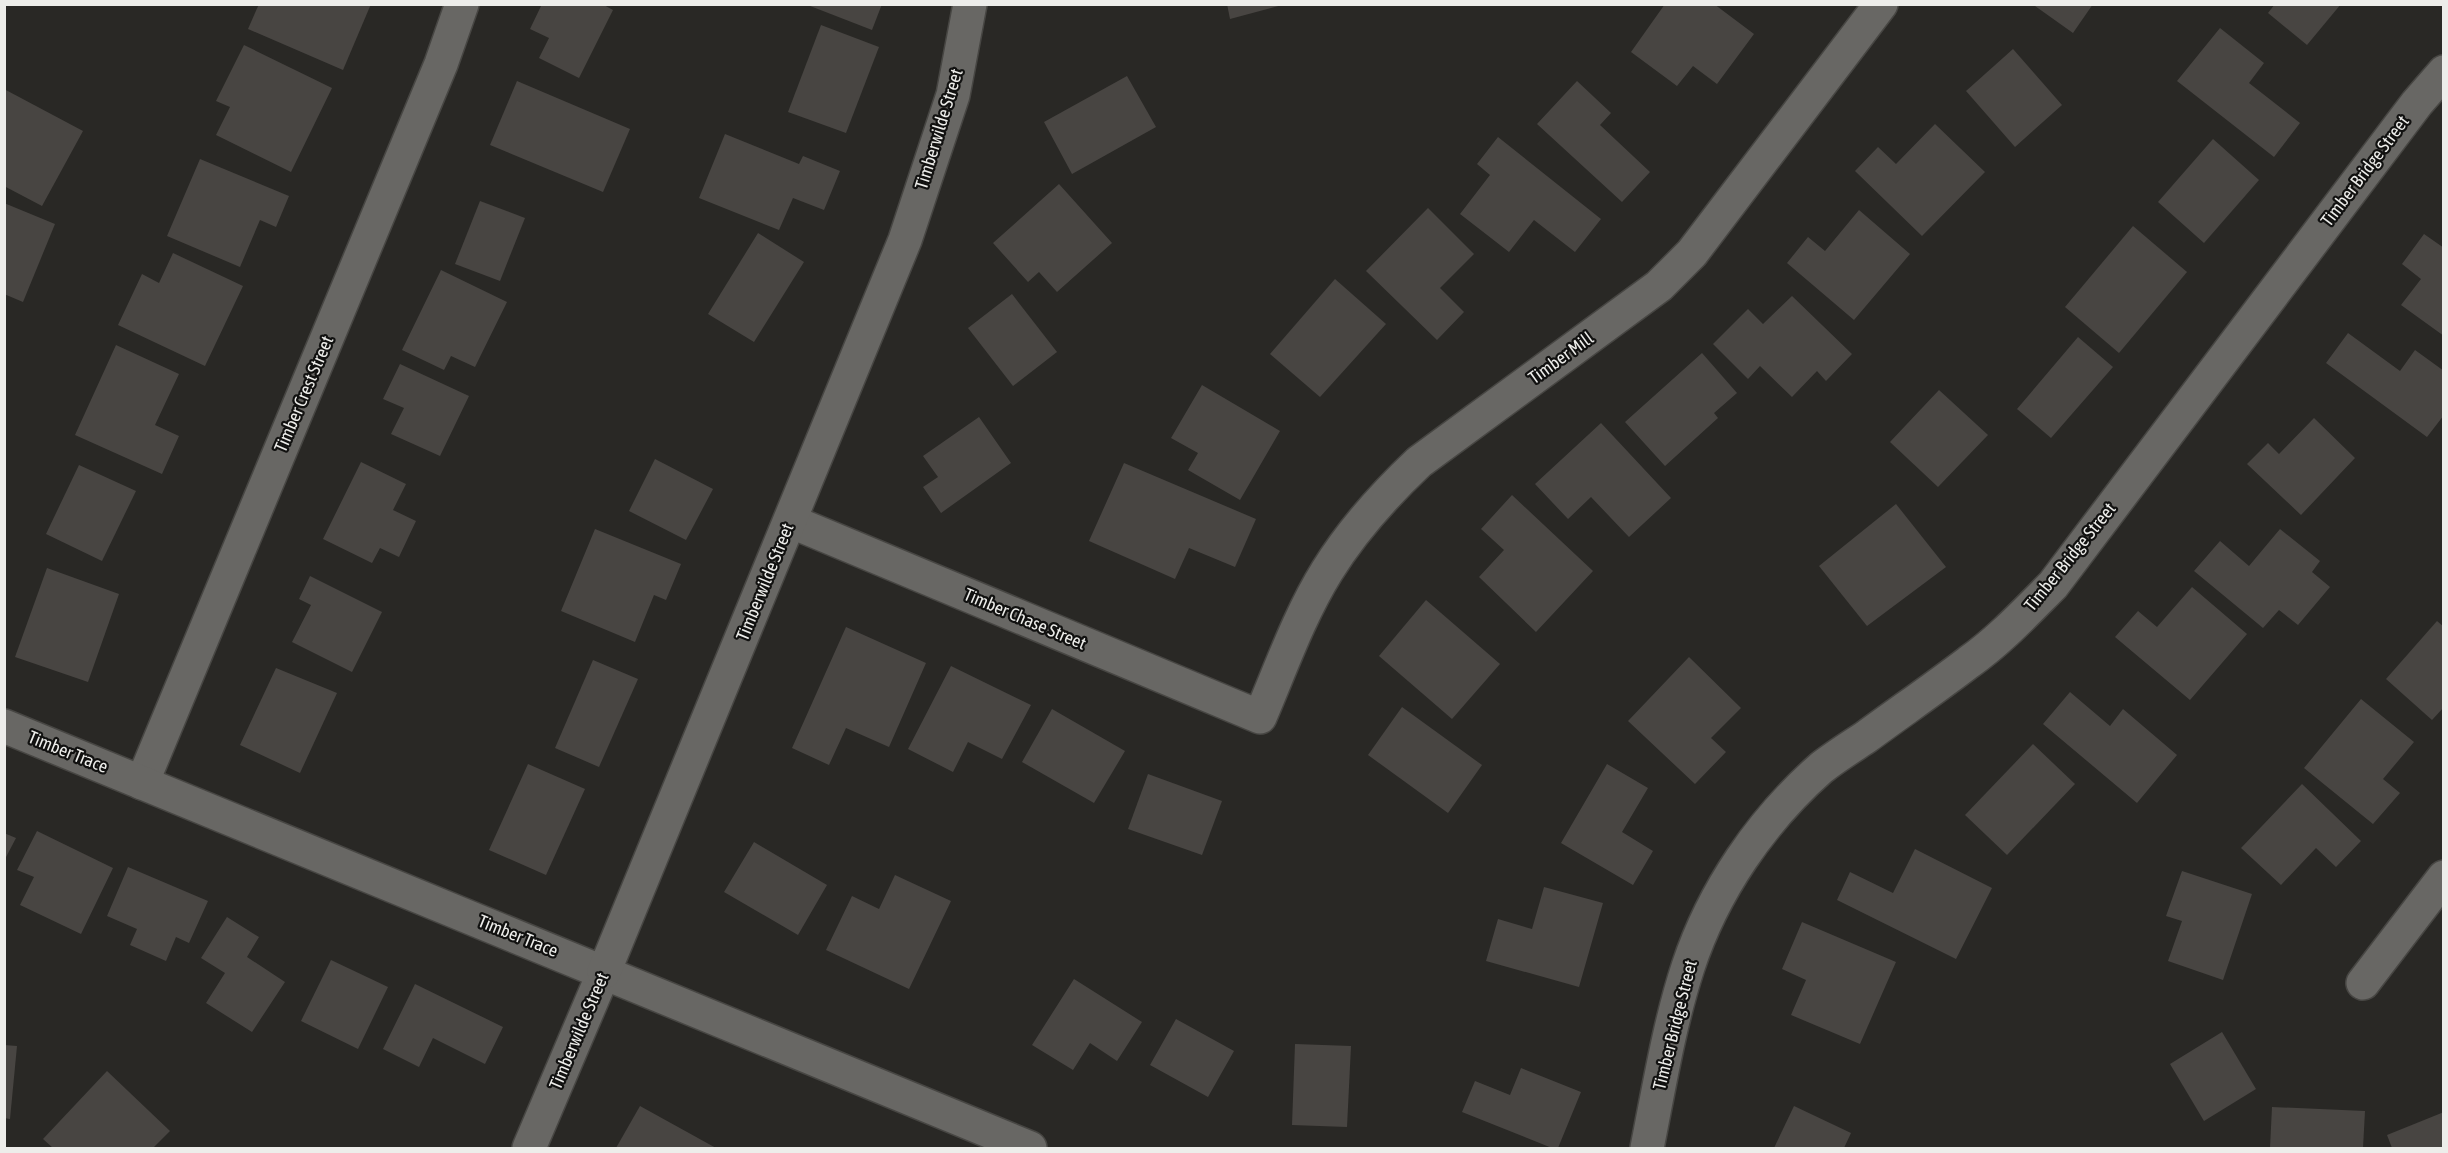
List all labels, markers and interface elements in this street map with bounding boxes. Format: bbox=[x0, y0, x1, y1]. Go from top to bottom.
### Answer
street label: Timberwilde Street bbox=[910, 66, 967, 192]
street label: Timber Bridge Street bbox=[2316, 111, 2413, 230]
street label: Timber Mill bbox=[1524, 327, 1597, 388]
street label: Timber Crest Street bbox=[270, 333, 337, 455]
street label: Timber Bridge Street bbox=[2020, 498, 2120, 615]
street label: Timberwilde Street bbox=[731, 520, 798, 644]
street label: Timber Chase Street bbox=[961, 583, 1090, 654]
street label: Timber Trace bbox=[25, 726, 111, 777]
street label: Timber Trace bbox=[475, 910, 561, 961]
street label: Timber Bridge Street bbox=[1648, 958, 1701, 1092]
street label: Timberwilde Street bbox=[544, 969, 613, 1092]

